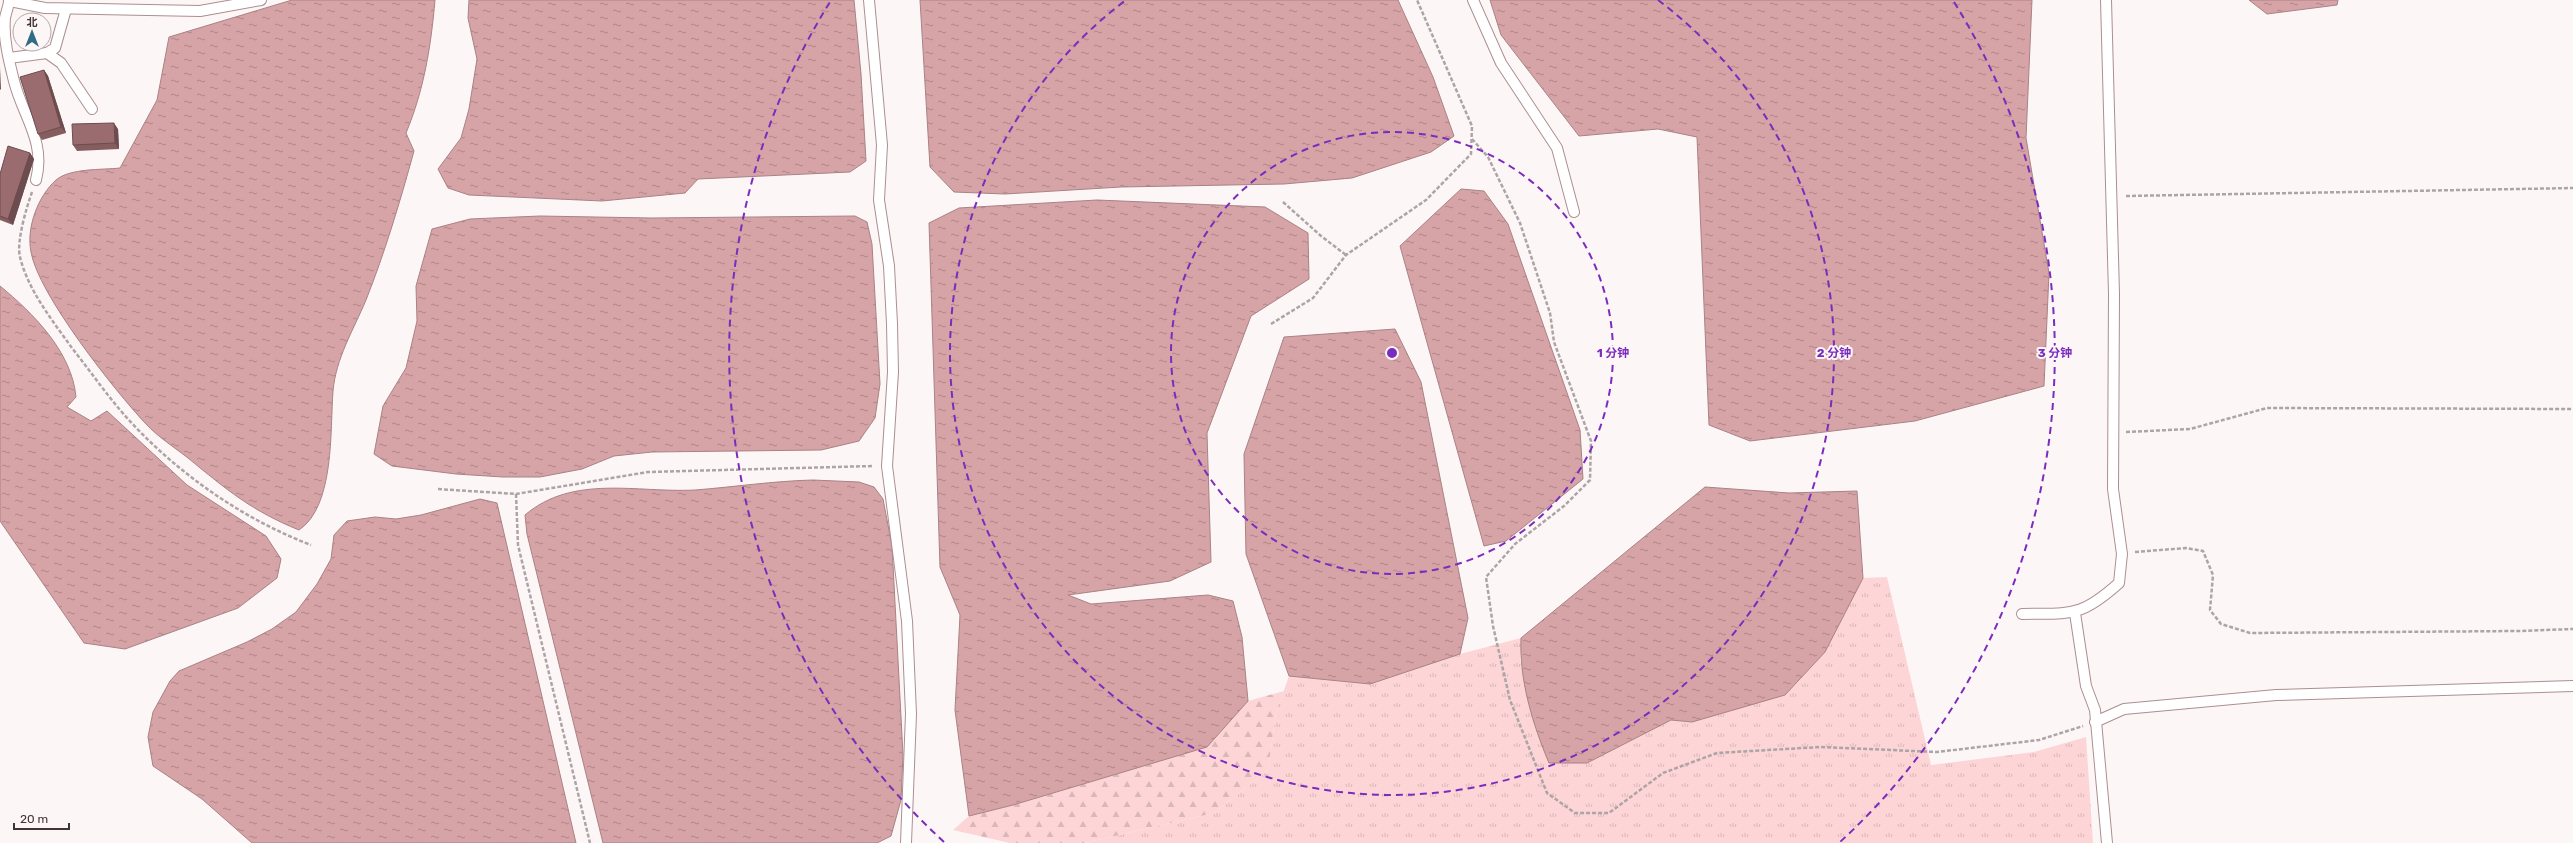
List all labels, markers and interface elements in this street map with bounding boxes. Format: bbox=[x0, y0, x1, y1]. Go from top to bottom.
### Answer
north arrow bbox=[12, 12, 52, 52]
text: 北 bbox=[27, 16, 38, 29]
centre of rings bbox=[1385, 346, 1399, 360]
text: 1 分钟 bbox=[1597, 346, 1629, 360]
text: 2 分钟 bbox=[1817, 346, 1851, 360]
text: 3 分钟 bbox=[2038, 346, 2072, 360]
scale bar bbox=[14, 805, 69, 831]
text: 20 m bbox=[20, 812, 48, 826]

